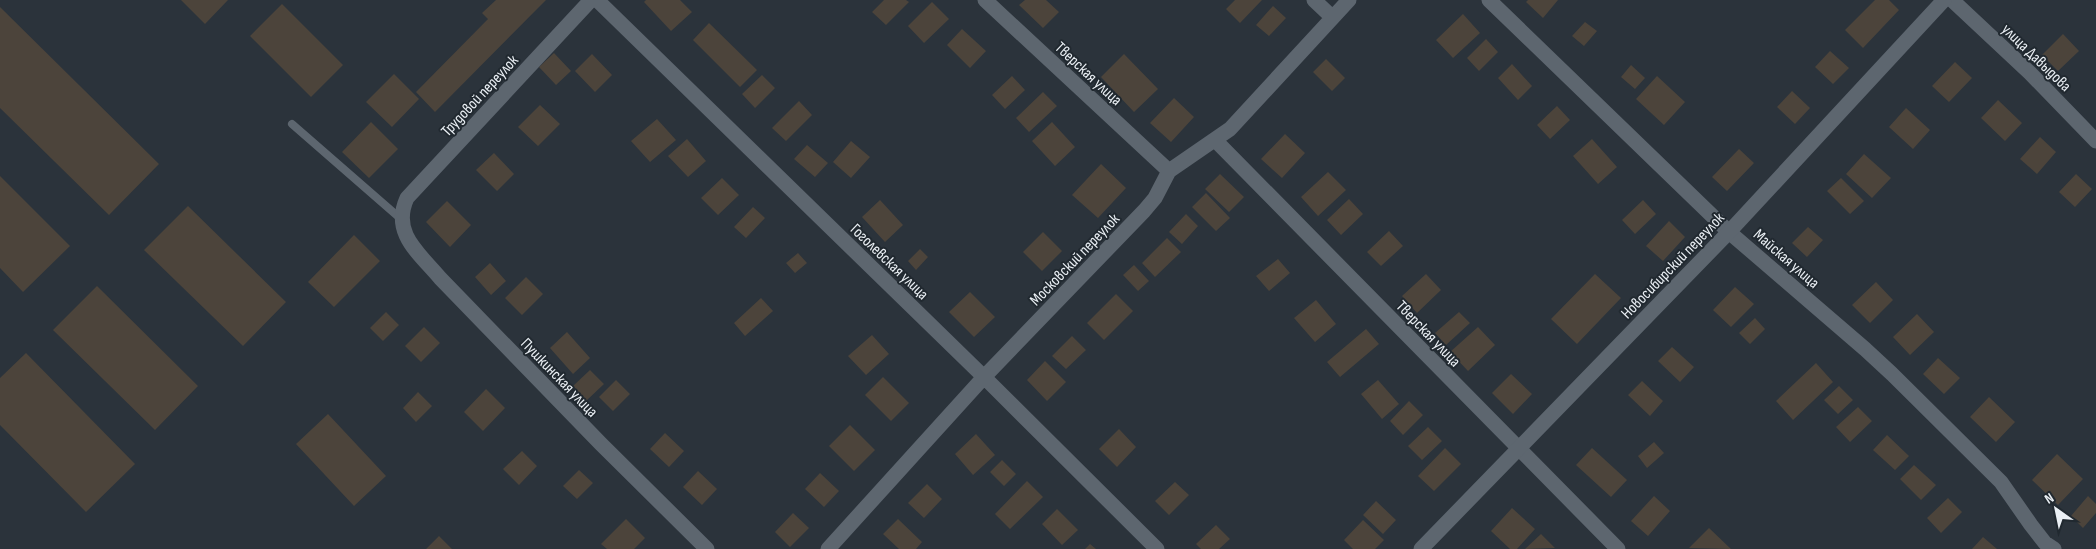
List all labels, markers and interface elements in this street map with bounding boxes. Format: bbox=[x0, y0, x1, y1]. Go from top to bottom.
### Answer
street label: улица Давыдова bbox=[1997, 20, 2075, 96]
street label: Тверская улица bbox=[1050, 38, 1125, 110]
street label: Трудовой переулок bbox=[438, 51, 523, 141]
street label: Новосибирский переулок bbox=[1618, 208, 1729, 323]
street label: Московский переулок bbox=[1026, 209, 1125, 310]
street label: Гоголевская улица bbox=[846, 220, 932, 304]
street label: Майская улица bbox=[1749, 225, 1823, 293]
street label: Тверская улица bbox=[1392, 297, 1464, 371]
street label: Пушкинская улица bbox=[517, 335, 601, 421]
north arrow bbox=[2031, 484, 2081, 534]
text: N bbox=[2041, 489, 2057, 508]

